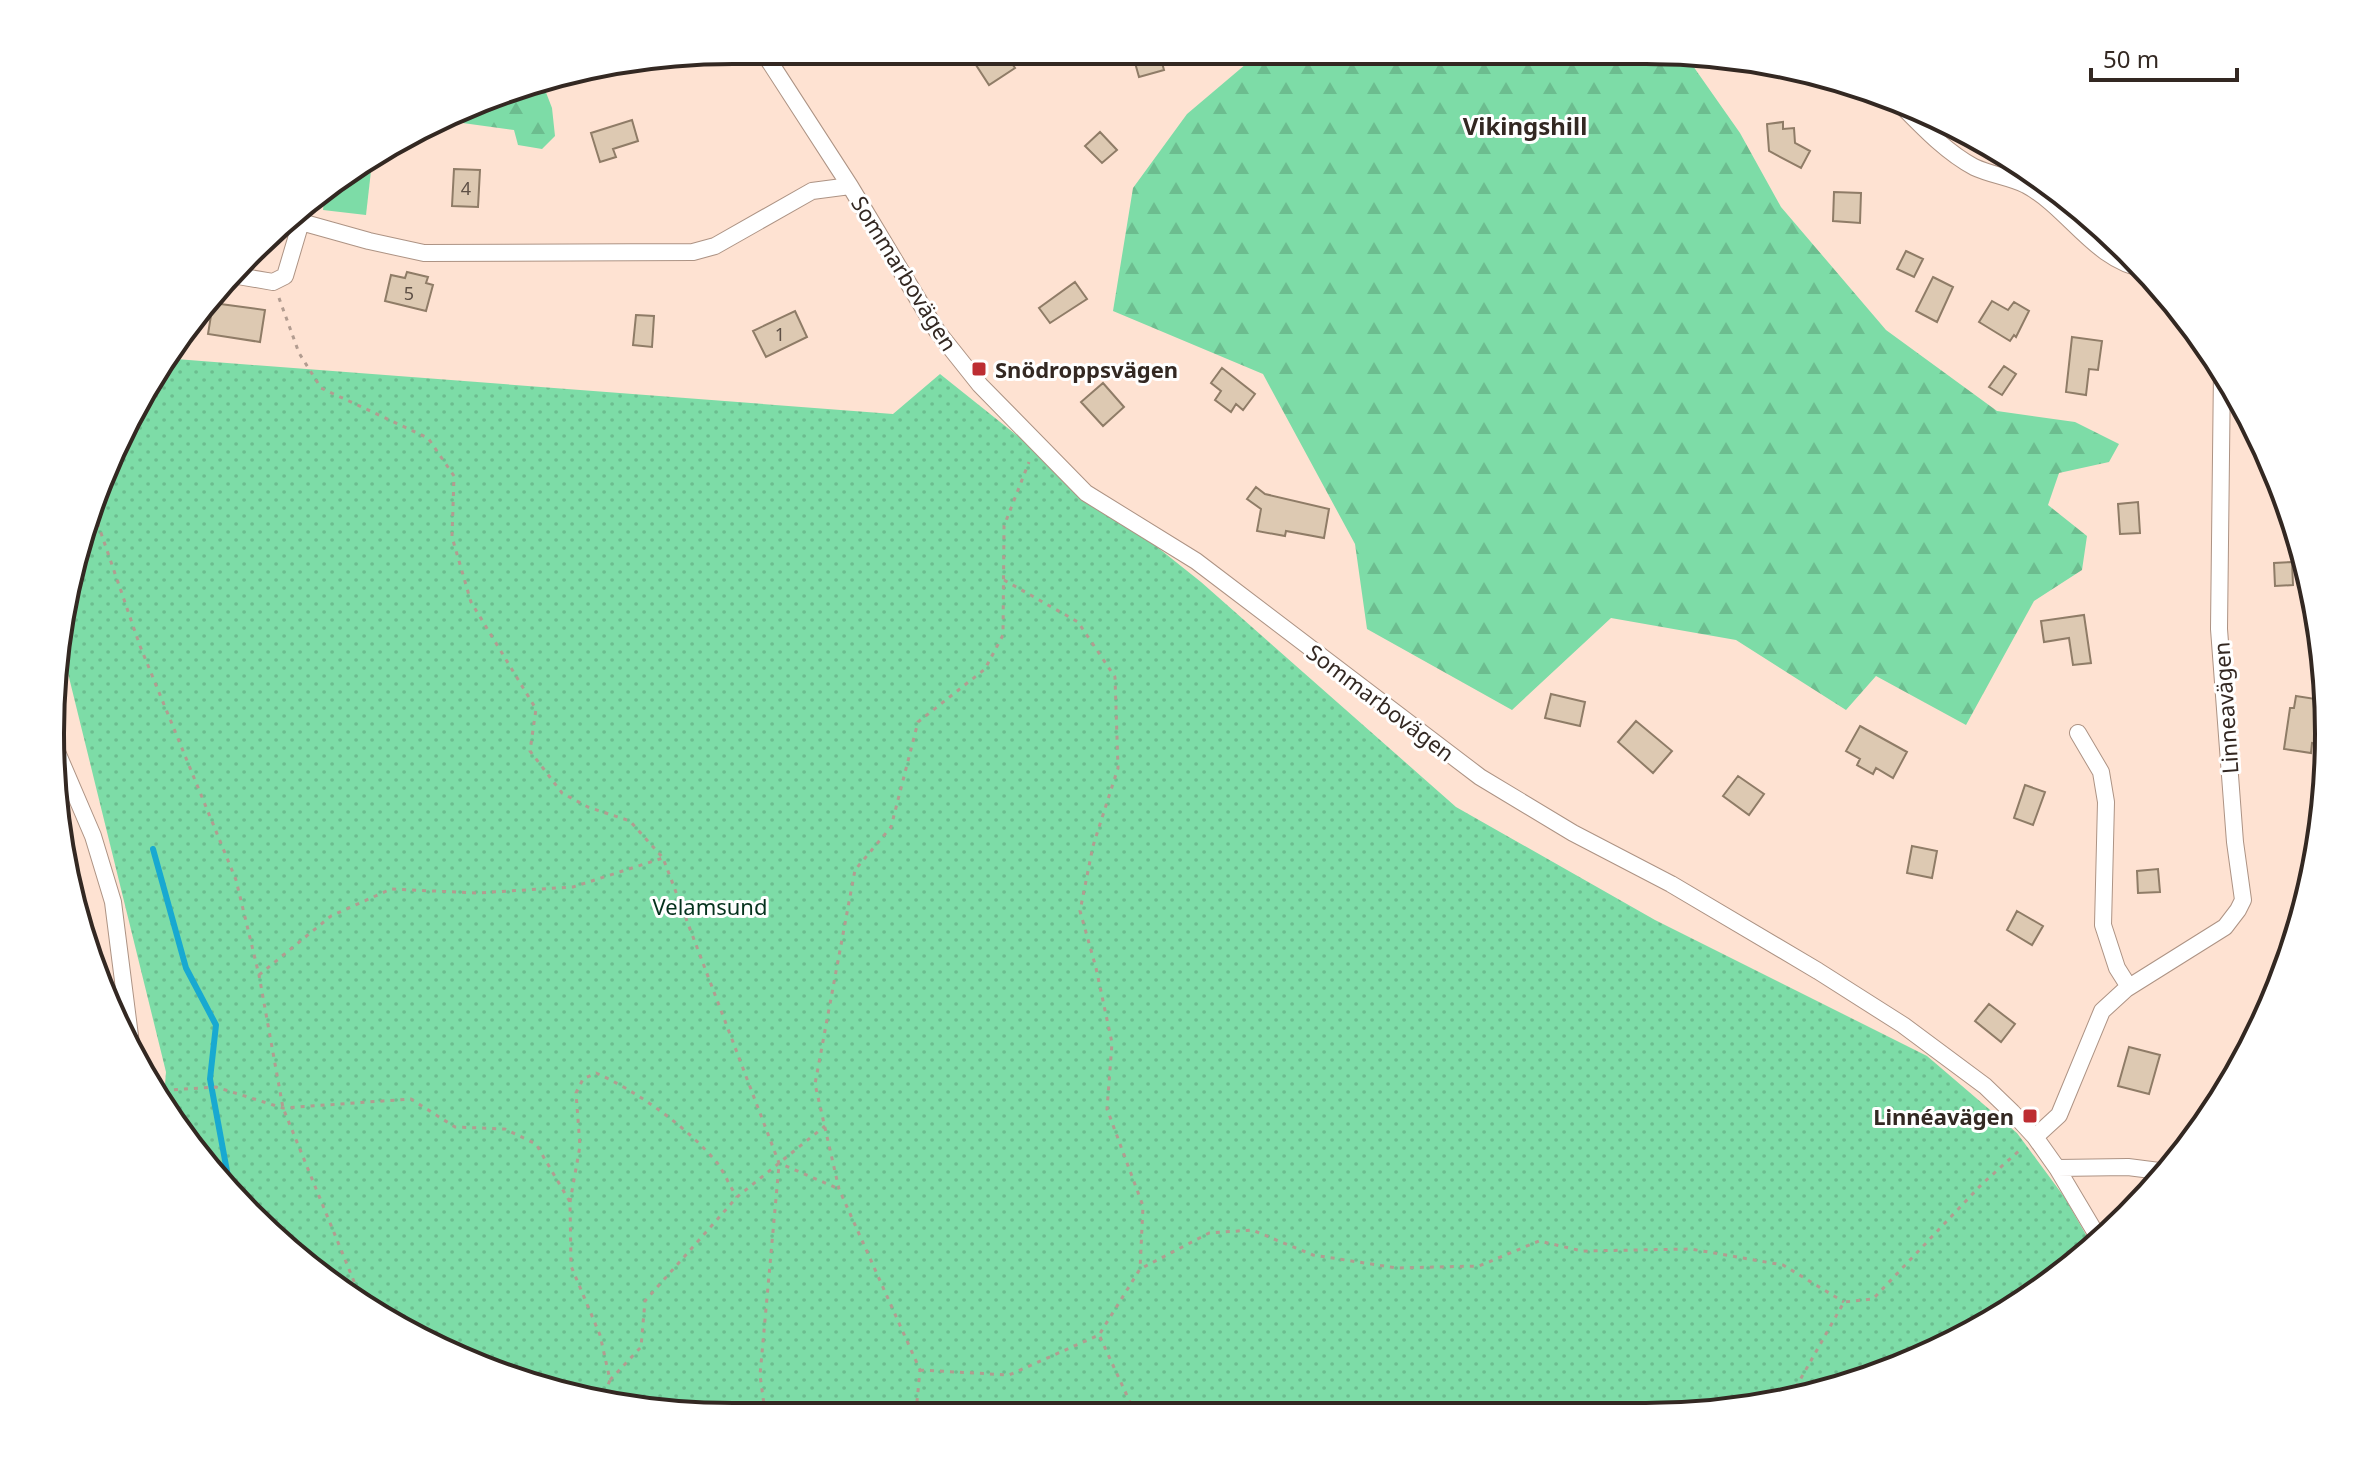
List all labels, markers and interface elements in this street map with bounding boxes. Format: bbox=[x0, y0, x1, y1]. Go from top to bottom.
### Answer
scale bar bbox=[2091, 32, 2237, 82]
text: 50 m bbox=[2103, 42, 2159, 75]
district label: Vikingshill bbox=[1463, 109, 1587, 142]
house number: 4 bbox=[461, 176, 471, 200]
street label: Sommarbovägen bbox=[845, 190, 965, 356]
house number: 5 bbox=[404, 281, 414, 305]
house number: 1 bbox=[775, 322, 785, 346]
place label: Snödroppsvägen bbox=[995, 354, 1178, 384]
marker: Snödroppsvägen bbox=[970, 360, 988, 378]
street label: Sommarbovägen bbox=[1301, 637, 1461, 767]
street label: Linneavägen bbox=[2205, 641, 2245, 775]
park label: Velamsund bbox=[652, 891, 768, 921]
place label: Linnéavägen bbox=[1873, 1101, 2014, 1131]
marker: Linnéavägen bbox=[2021, 1107, 2039, 1125]

